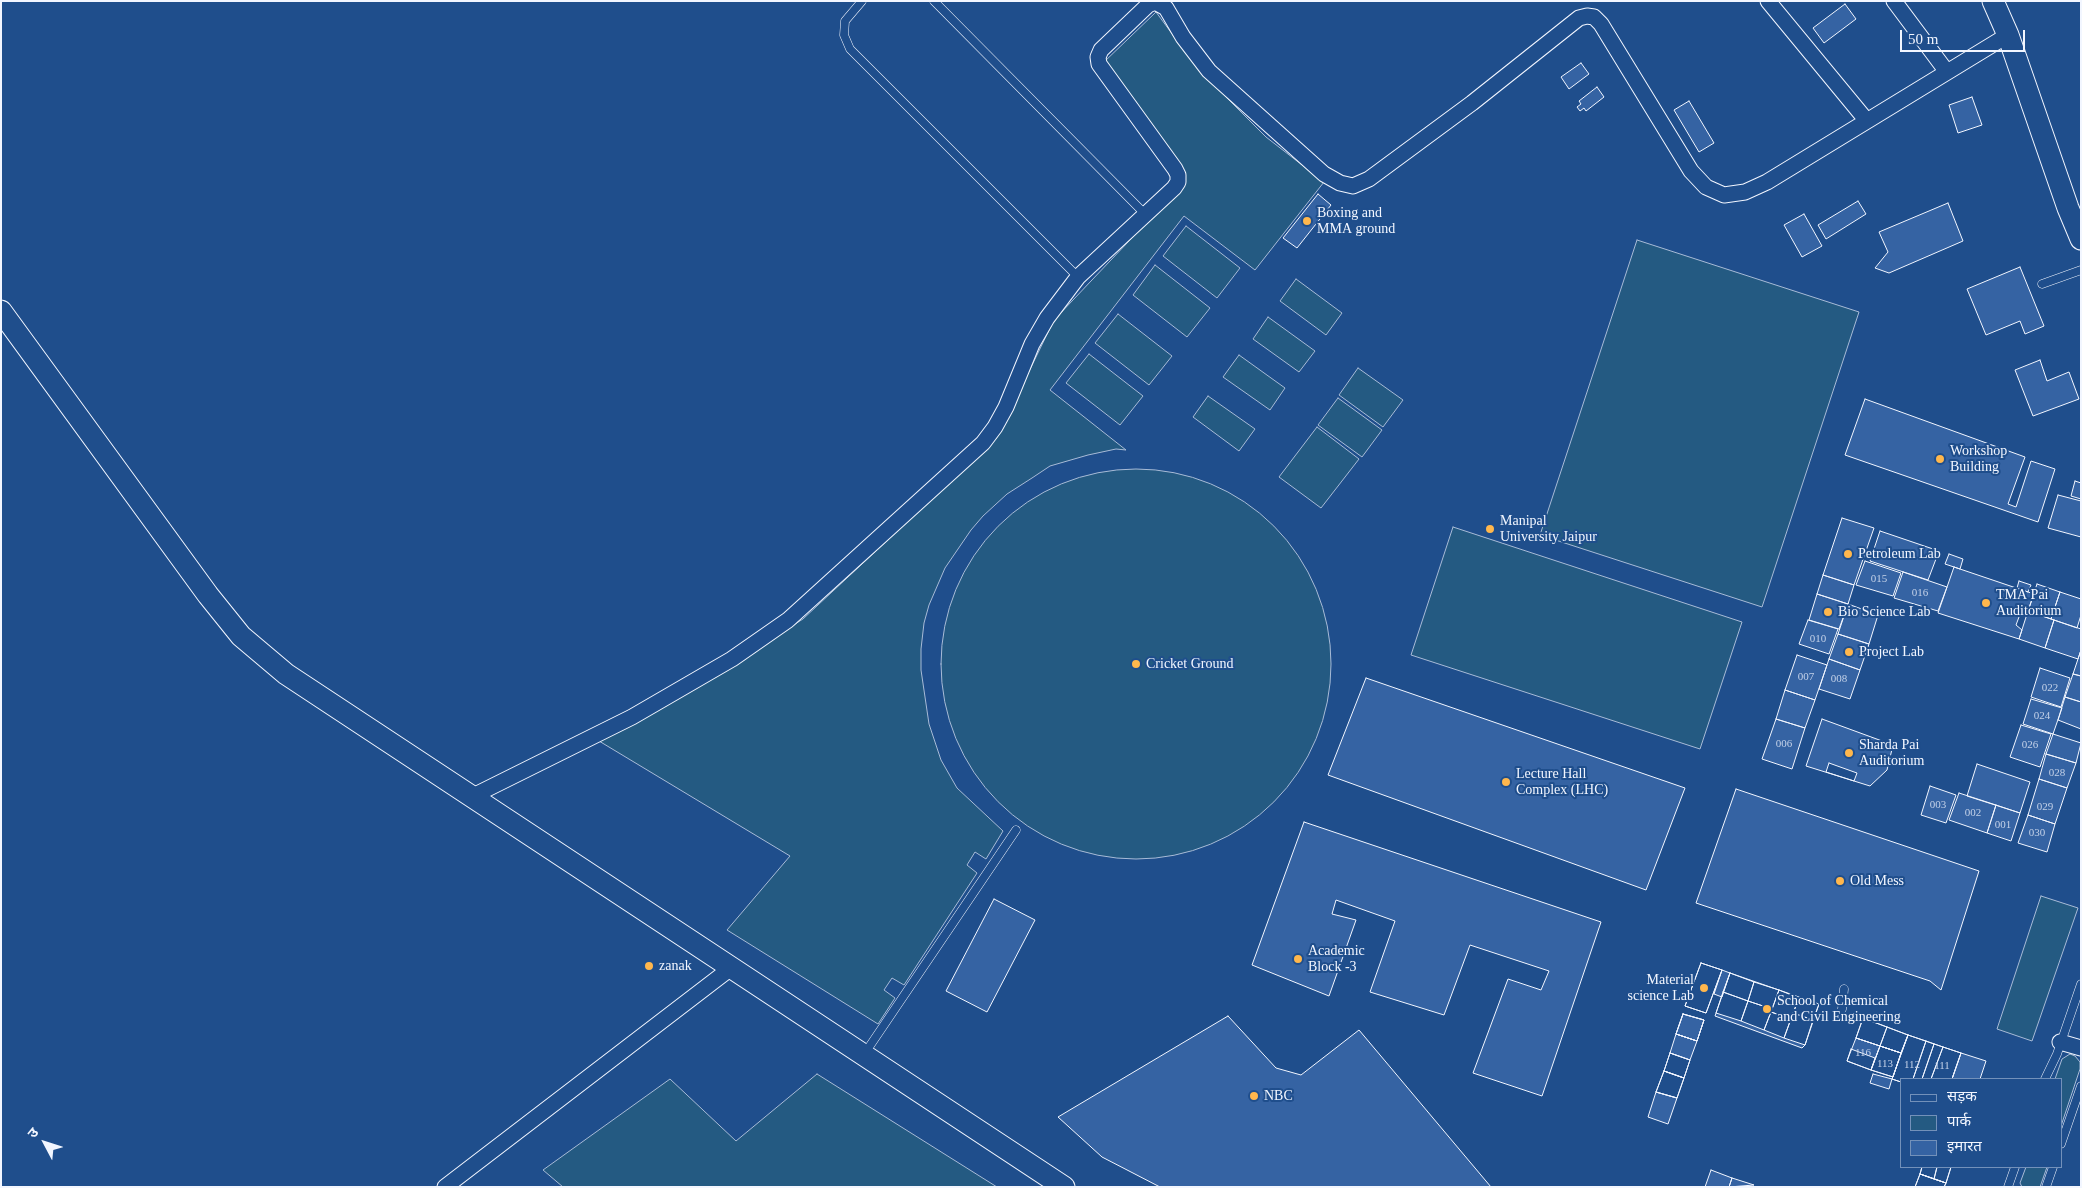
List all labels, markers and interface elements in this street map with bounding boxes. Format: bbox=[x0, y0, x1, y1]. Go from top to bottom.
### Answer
scale bar bbox=[1902, 20, 2027, 52]
text: 50 m bbox=[1908, 31, 1938, 47]
place label: Boxing and MMA ground bbox=[1317, 205, 1395, 238]
marker: Boxing and MMA ground bbox=[1301, 215, 1313, 227]
place label: Workshop Building bbox=[1950, 443, 2007, 476]
marker: Workshop Building bbox=[1934, 453, 1946, 465]
place label: Manipal University Jaipur bbox=[1500, 513, 1597, 546]
marker: Manipal University Jaipur bbox=[1484, 523, 1496, 535]
place label: Petroleum Lab bbox=[1858, 546, 1941, 562]
marker: Petroleum Lab bbox=[1842, 548, 1854, 560]
house number: 015 bbox=[1871, 572, 1887, 586]
house number: 016 bbox=[1912, 586, 1928, 600]
place label: TMA Pai Auditorium bbox=[1996, 587, 2061, 620]
marker: TMA Pai Auditorium bbox=[1980, 597, 1992, 609]
place label: Bio Science Lab bbox=[1838, 604, 1931, 620]
marker: Bio Science Lab bbox=[1822, 606, 1834, 618]
house number: 010 bbox=[1810, 632, 1826, 646]
place label: Project Lab bbox=[1859, 644, 1924, 660]
marker: Project Lab bbox=[1843, 646, 1855, 658]
place label: Cricket Ground bbox=[1146, 656, 1233, 672]
marker: Cricket Ground bbox=[1130, 658, 1142, 670]
house number: 007 bbox=[1798, 670, 1814, 684]
house number: 008 bbox=[1831, 672, 1847, 686]
house number: 022 bbox=[2042, 681, 2058, 695]
house number: 024 bbox=[2034, 709, 2050, 723]
house number: 006 bbox=[1776, 737, 1792, 751]
place label: Sharda Pai Auditorium bbox=[1859, 737, 1924, 770]
house number: 026 bbox=[2022, 738, 2038, 752]
marker: Sharda Pai Auditorium bbox=[1843, 747, 1855, 759]
place label: Lecture Hall Complex (LHC) bbox=[1516, 766, 1608, 799]
house number: 028 bbox=[2049, 766, 2065, 780]
marker: Lecture Hall Complex (LHC) bbox=[1500, 776, 1512, 788]
house number: 003 bbox=[1930, 798, 1946, 812]
house number: 029 bbox=[2037, 800, 2053, 814]
house number: 002 bbox=[1965, 806, 1981, 820]
house number: 001 bbox=[1995, 818, 2011, 832]
house number: 030 bbox=[2029, 826, 2045, 840]
place label: Old Mess bbox=[1850, 873, 1904, 889]
marker: Old Mess bbox=[1834, 875, 1846, 887]
place label: Academic Block -3 bbox=[1308, 943, 1365, 976]
marker: Academic Block -3 bbox=[1292, 953, 1304, 965]
place label: zanak bbox=[659, 958, 692, 974]
marker: zanak bbox=[643, 960, 655, 972]
place label: Material science Lab bbox=[1628, 972, 1694, 1004]
marker: Material science Lab bbox=[1698, 982, 1710, 994]
place label: School of Chemical and Civil Engineering bbox=[1777, 993, 1901, 1026]
marker: School of Chemical and Civil Engineering bbox=[1761, 1003, 1773, 1015]
house number: 116 bbox=[1855, 1046, 1871, 1060]
house number: 113 bbox=[1877, 1057, 1893, 1071]
house number: 112 bbox=[1904, 1058, 1920, 1072]
house number: 111 bbox=[1934, 1059, 1950, 1073]
legend bbox=[1900, 1078, 2062, 1168]
place label: NBC bbox=[1264, 1088, 1293, 1104]
text: सड़क bbox=[1947, 1088, 1977, 1104]
marker: NBC bbox=[1248, 1090, 1260, 1102]
text: पार्क bbox=[1947, 1113, 1971, 1129]
north arrow bbox=[20, 1118, 70, 1168]
text: उ bbox=[25, 1125, 42, 1141]
text: इमारत bbox=[1947, 1138, 1982, 1154]

